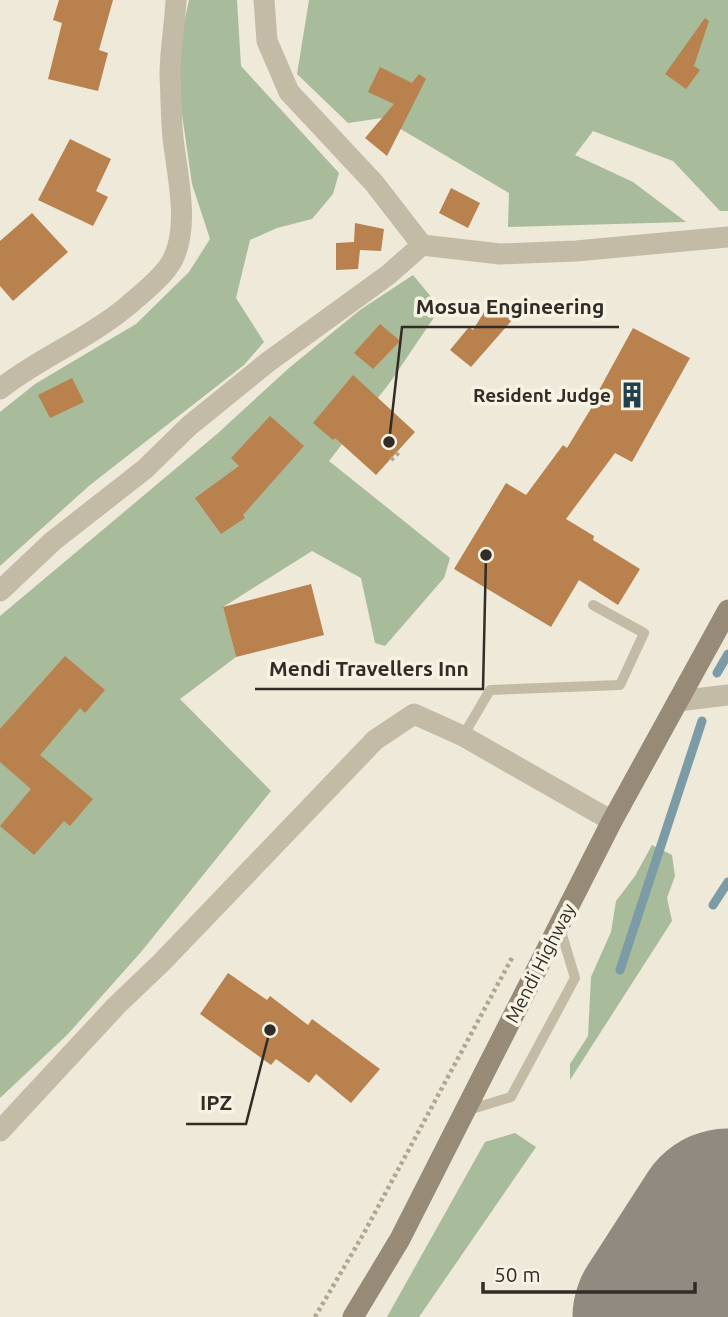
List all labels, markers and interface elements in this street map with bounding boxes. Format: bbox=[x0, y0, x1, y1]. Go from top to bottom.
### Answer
callout: Mosua Engineering bbox=[402, 285, 619, 327]
text: Mosua Engineering bbox=[416, 294, 604, 318]
building icon: Resident Judge bbox=[617, 380, 647, 410]
place label: Resident Judge bbox=[473, 384, 611, 406]
callout: Mendi Travellers Inn bbox=[255, 647, 483, 689]
text: Mendi Travellers Inn bbox=[269, 656, 469, 680]
street label: Mendi Highway bbox=[500, 900, 580, 1026]
callout: IPZ bbox=[186, 1082, 246, 1124]
text: IPZ bbox=[200, 1090, 232, 1114]
scale bar bbox=[483, 1250, 695, 1294]
text: 50 m bbox=[494, 1262, 541, 1286]

